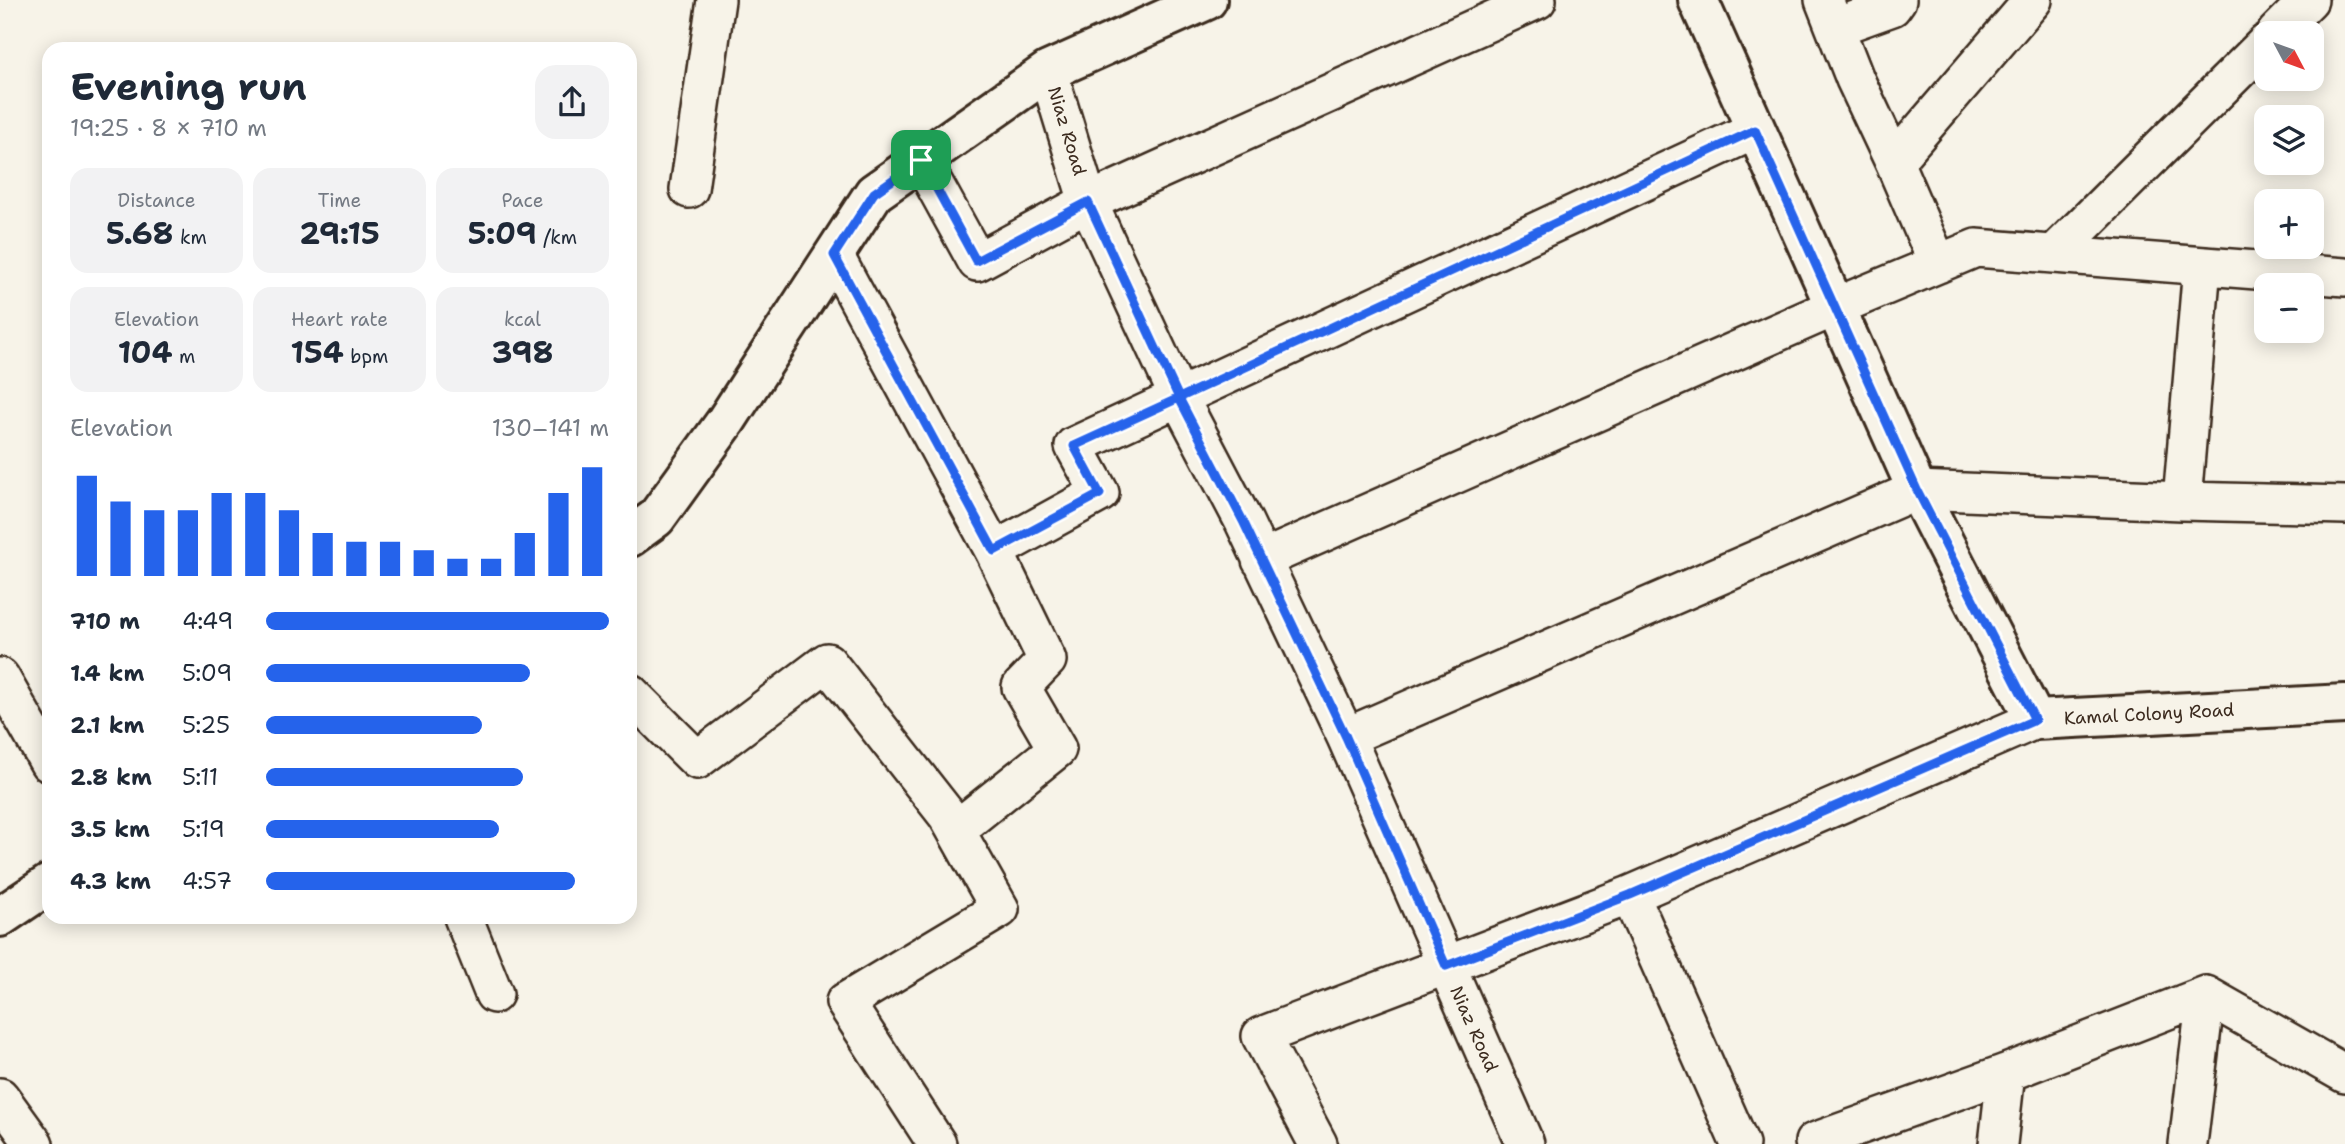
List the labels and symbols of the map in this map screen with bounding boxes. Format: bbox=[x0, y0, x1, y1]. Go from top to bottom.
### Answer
north arrow bbox=[2254, 21, 2324, 91]
street label: Niaz Road bbox=[1042, 84, 1092, 178]
pin bbox=[891, 130, 951, 190]
street label: Kamal Colony Road bbox=[2063, 698, 2235, 730]
street label: Niaz Road bbox=[1444, 982, 1504, 1076]

